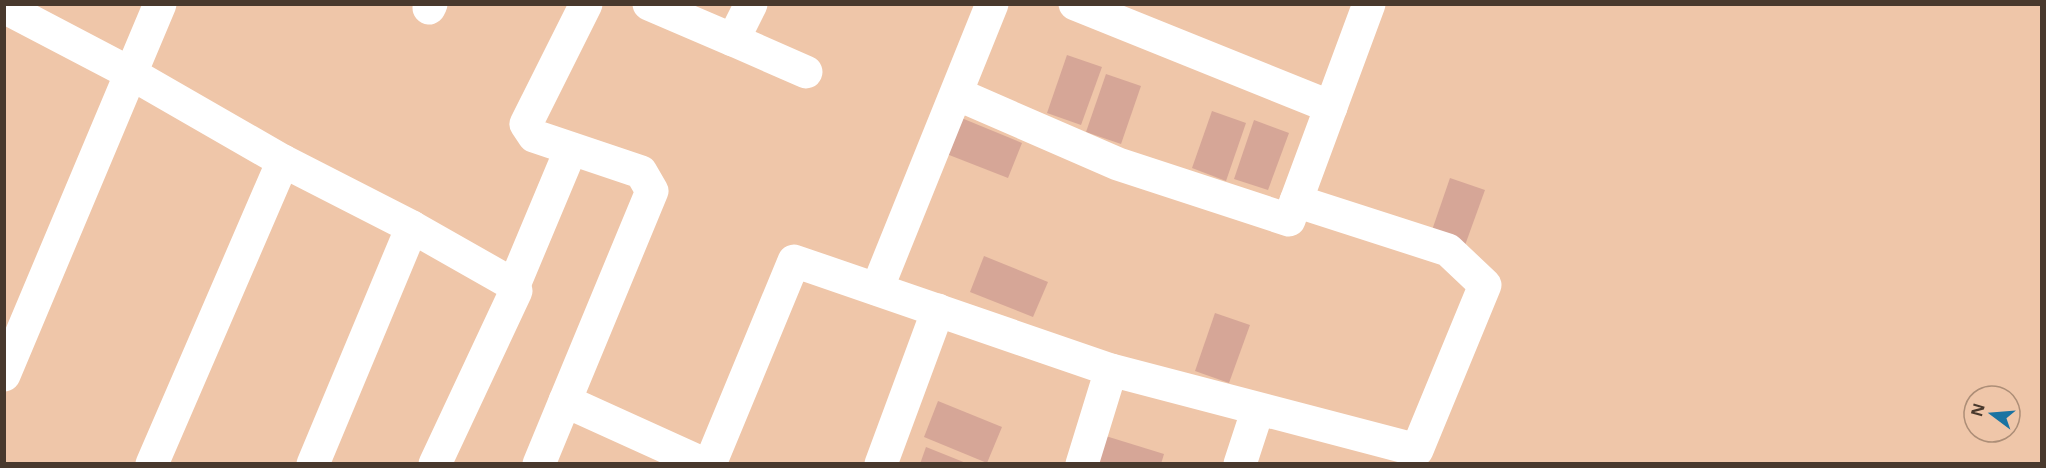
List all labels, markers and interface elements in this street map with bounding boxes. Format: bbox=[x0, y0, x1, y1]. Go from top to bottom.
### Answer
north arrow bbox=[1962, 384, 2022, 444]
text: N bbox=[1965, 401, 1990, 419]

